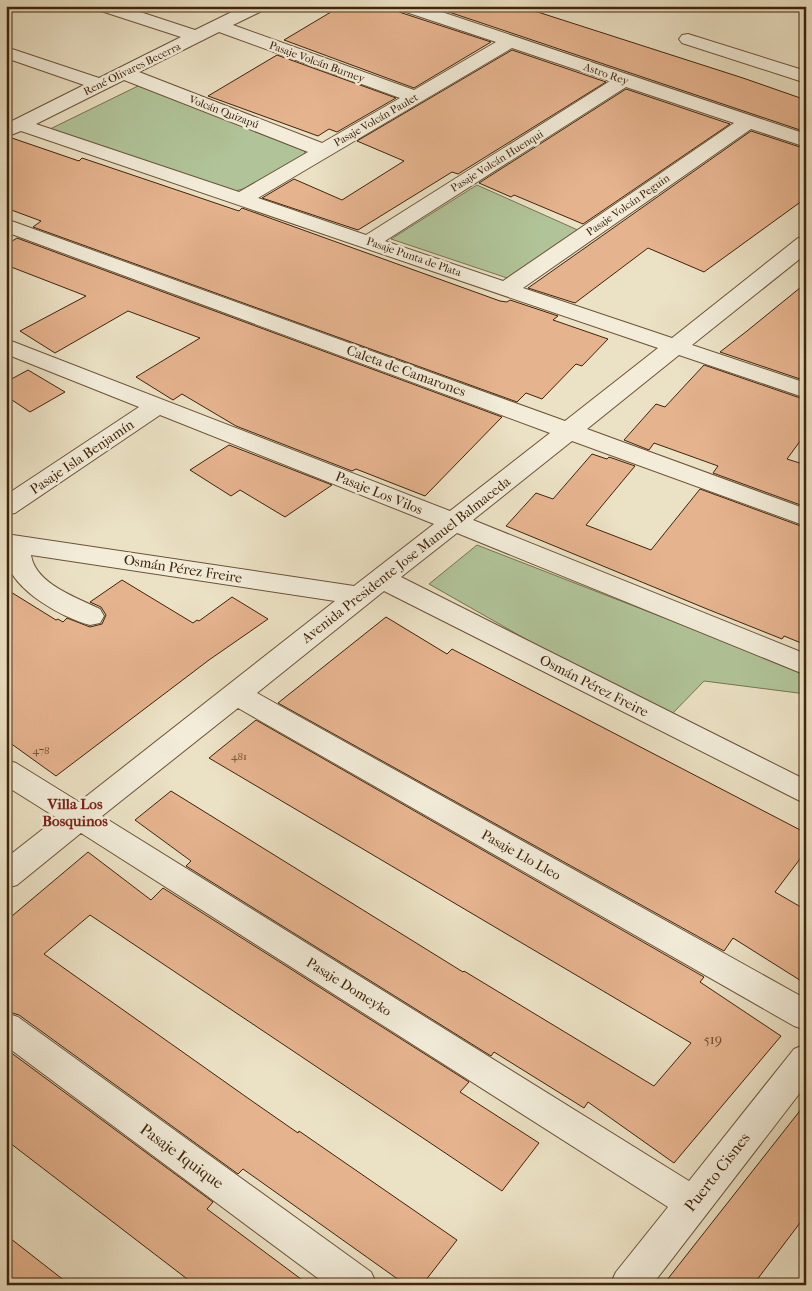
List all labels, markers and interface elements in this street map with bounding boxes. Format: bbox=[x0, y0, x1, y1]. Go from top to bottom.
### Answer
street label: René Olivares Becerra bbox=[81, 39, 184, 98]
street label: Pasaje Volcán Burney bbox=[268, 39, 368, 86]
street label: Astro Rey bbox=[581, 60, 631, 88]
street label: Pasaje Volcán Paulet bbox=[332, 91, 421, 149]
street label: Volcán Quizapú bbox=[186, 92, 261, 132]
street label: Pasaje Volcán Huenqui bbox=[448, 127, 546, 195]
street label: Pasaje Volcán Peguin bbox=[584, 171, 673, 239]
street label: Pasaje Punta de Plata bbox=[365, 235, 464, 280]
street label: Caleta de Camarones bbox=[344, 342, 468, 400]
street label: Pasaje Isla Benjamín bbox=[27, 416, 137, 498]
street label: Pasaje Los Vilos bbox=[333, 468, 425, 518]
street label: Avenida Presidente Jose Manuel Balmaceda bbox=[297, 473, 514, 647]
street label: Osmán Pérez Freire bbox=[123, 551, 244, 587]
street label: Osmán Pérez Freire bbox=[537, 651, 651, 721]
house number: 478 bbox=[32, 744, 50, 757]
house number: 481 bbox=[231, 750, 247, 763]
district label: Villa Los Bosquinos bbox=[42, 795, 108, 830]
street label: Pasaje Llo Lleo bbox=[478, 826, 564, 884]
street label: Pasaje Domeyko bbox=[303, 954, 395, 1020]
house number: 519 bbox=[704, 1031, 722, 1048]
street label: Pasaje Iquique bbox=[136, 1119, 228, 1193]
street label: Puerto Cisnes bbox=[680, 1129, 754, 1215]

